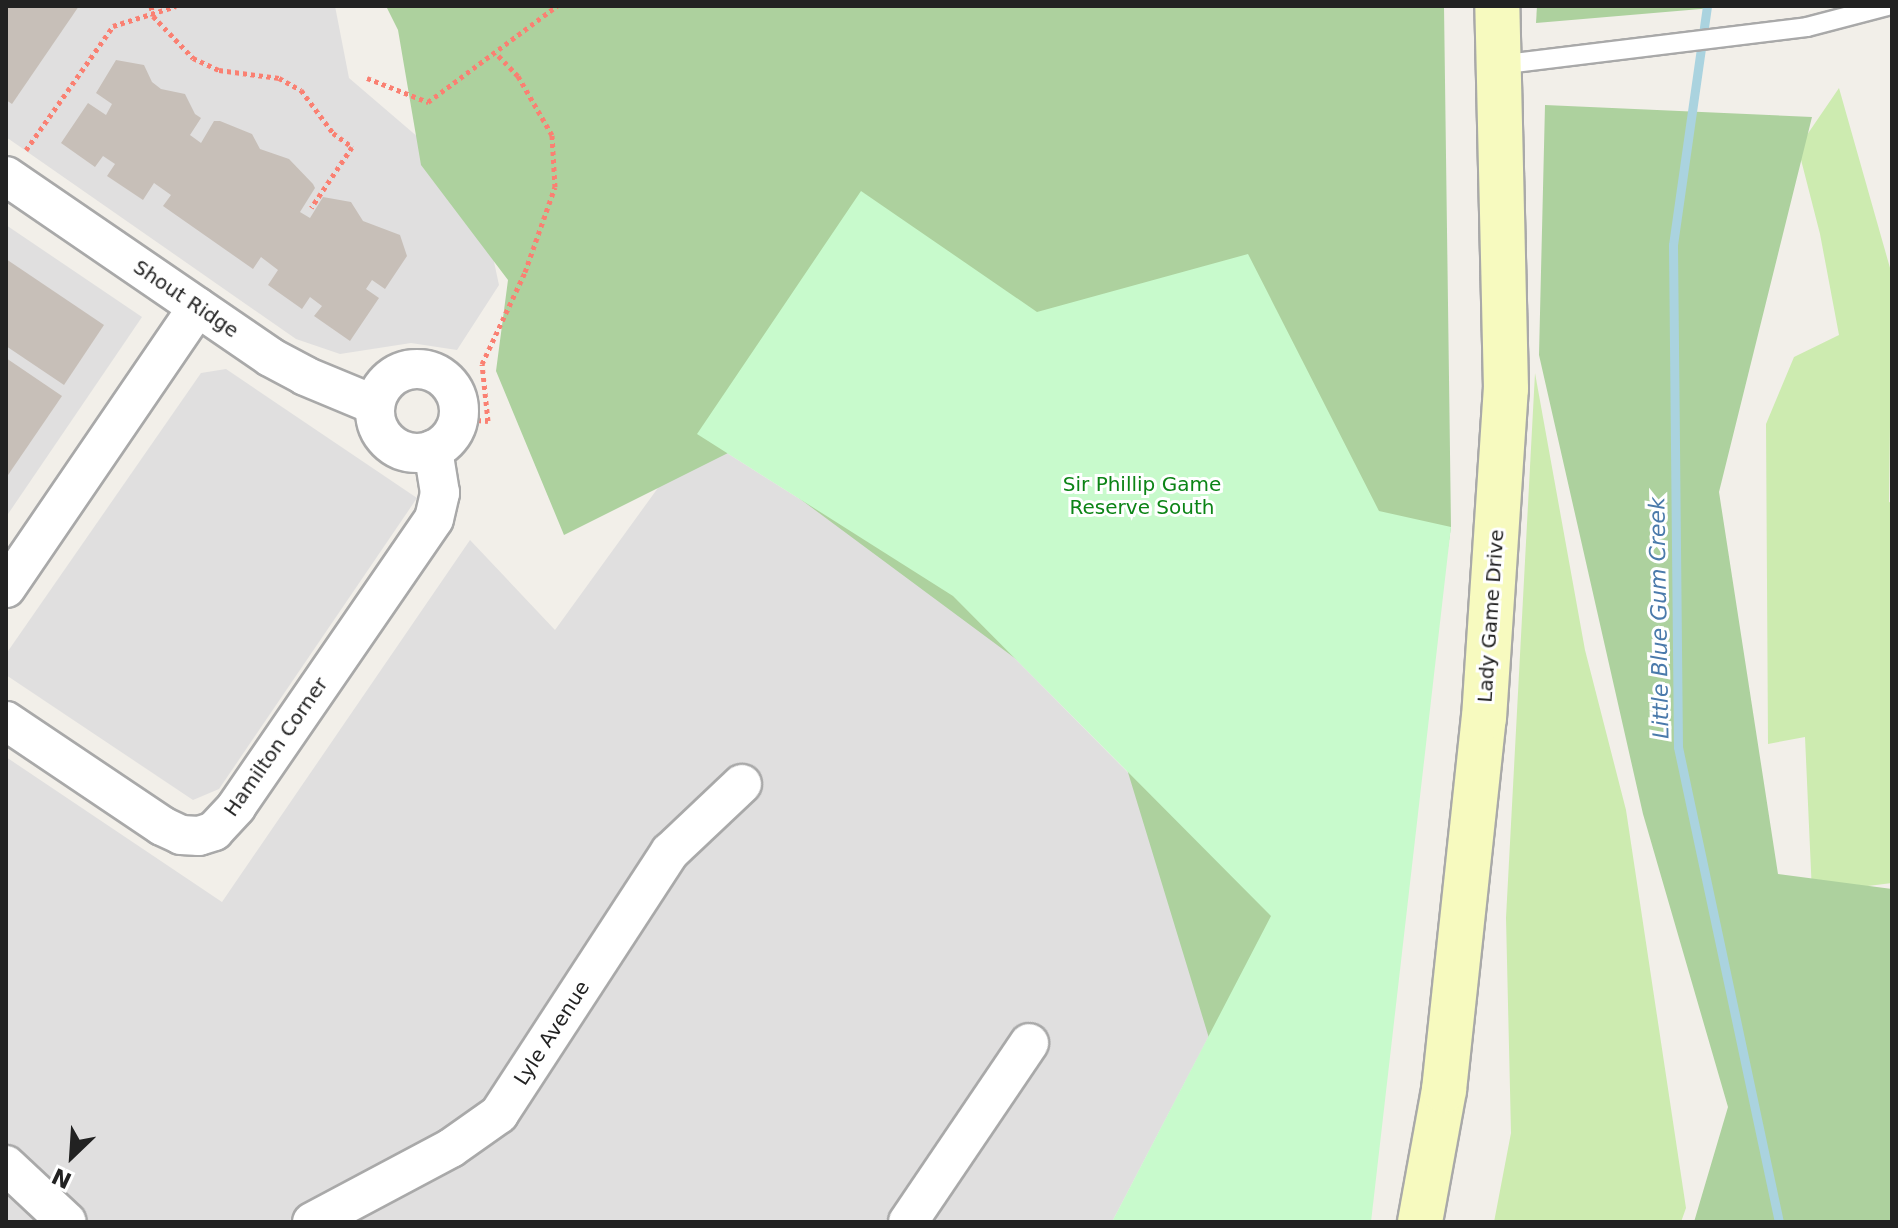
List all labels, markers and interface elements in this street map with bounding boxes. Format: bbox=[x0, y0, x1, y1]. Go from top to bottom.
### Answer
street label: Shout Ridge bbox=[129, 255, 243, 343]
park label: Sir Phillip Game Reserve South bbox=[1063, 473, 1221, 520]
water label: Little Blue Gum Creek bbox=[1644, 497, 1674, 739]
street label: Lady Game Drive bbox=[1473, 529, 1509, 703]
street label: Hamilton Corner bbox=[219, 673, 333, 821]
street label: Lyle Avenue bbox=[509, 976, 595, 1090]
north arrow bbox=[32, 1116, 112, 1196]
text: N bbox=[48, 1163, 75, 1193]

